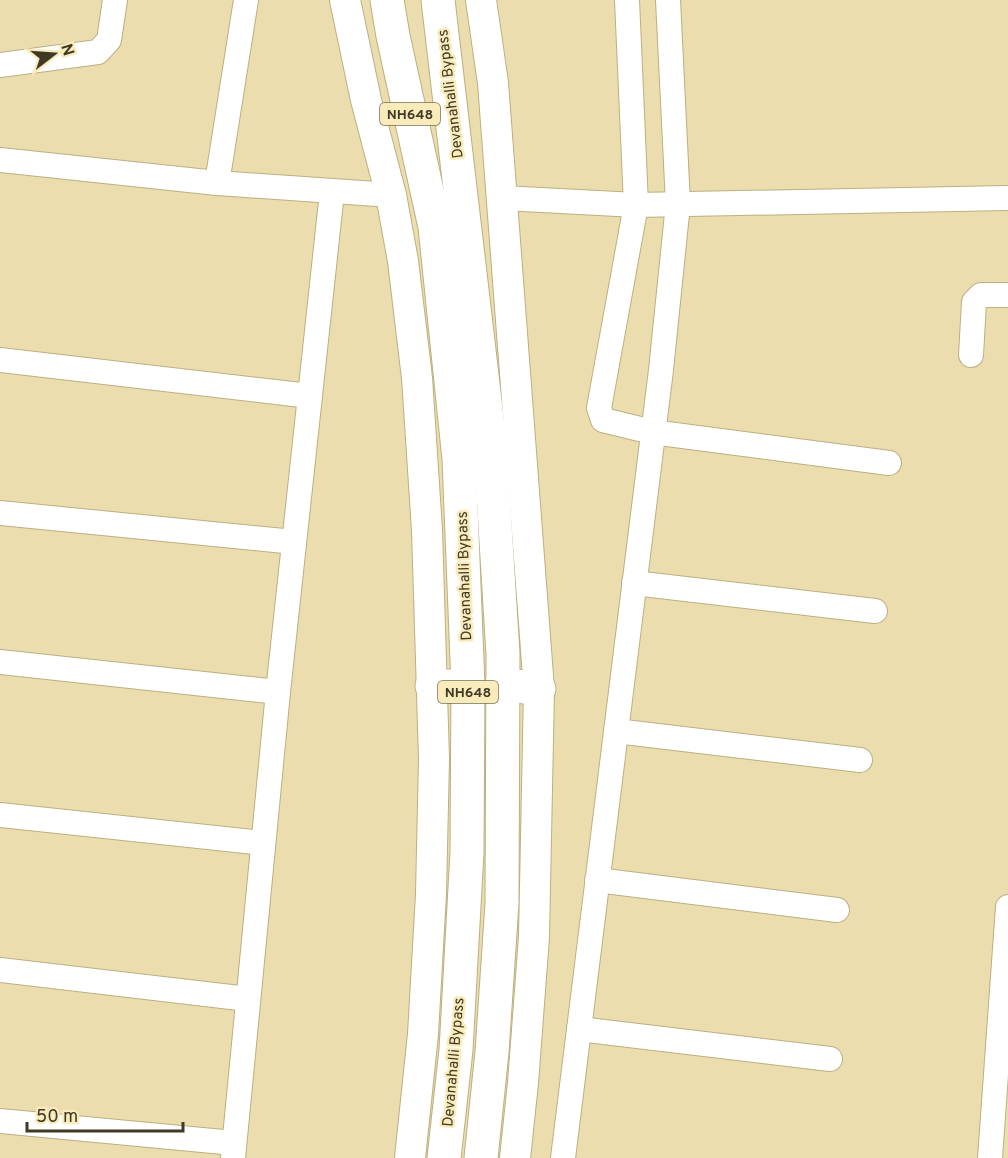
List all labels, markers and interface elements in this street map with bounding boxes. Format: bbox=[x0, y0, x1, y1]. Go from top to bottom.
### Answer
north arrow bbox=[24, 24, 84, 84]
street label: Devanahalli Bypass bbox=[434, 28, 469, 159]
text: N bbox=[55, 42, 78, 59]
road number: NH648 bbox=[380, 103, 440, 125]
street label: Devanahalli Bypass bbox=[454, 511, 477, 641]
road number: NH648 bbox=[438, 681, 498, 703]
street label: Devanahalli Bypass bbox=[439, 997, 470, 1127]
scale bar bbox=[27, 1095, 183, 1133]
text: 50 m bbox=[36, 1106, 78, 1129]

